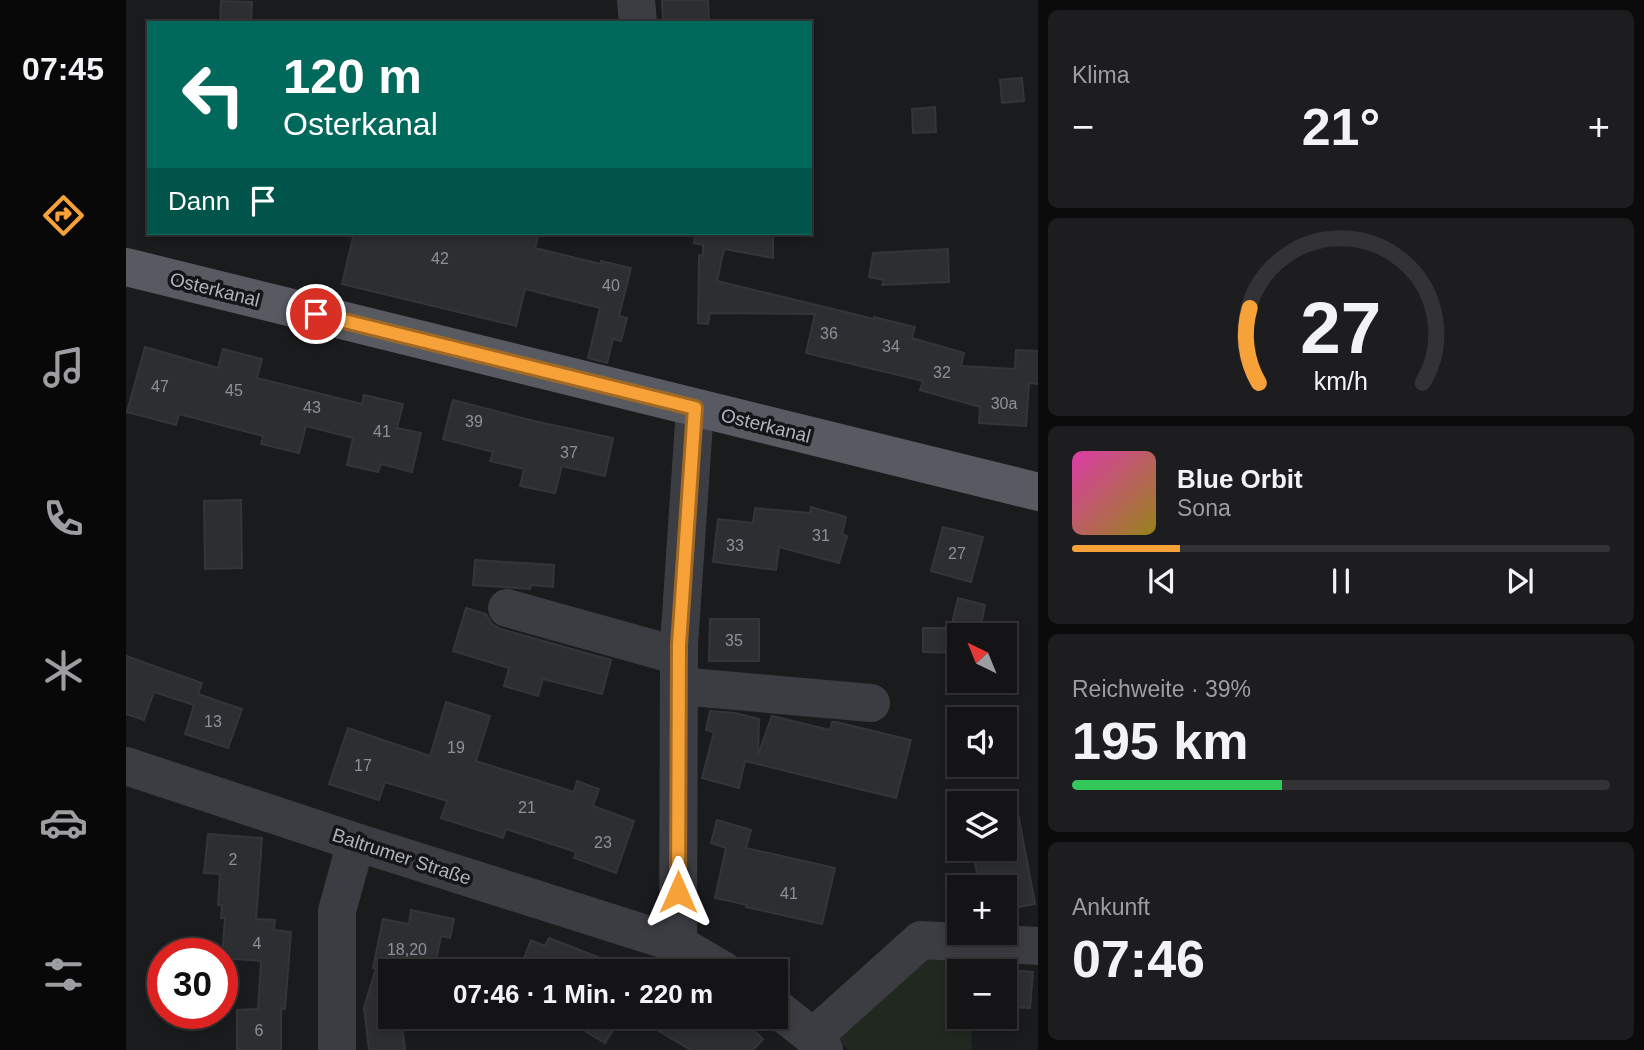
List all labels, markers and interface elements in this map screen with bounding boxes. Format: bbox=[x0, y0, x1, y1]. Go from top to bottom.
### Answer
icon: left bbox=[168, 49, 259, 140]
text: 120 m bbox=[283, 49, 422, 103]
text: 07:45 bbox=[22, 51, 104, 87]
text: Klima bbox=[1072, 62, 1130, 88]
text: 21° bbox=[1302, 98, 1380, 156]
text: Osterkanal bbox=[283, 106, 438, 142]
text: − bbox=[1072, 106, 1094, 148]
text: + bbox=[1588, 106, 1610, 148]
icon: arrive bbox=[244, 182, 282, 220]
text: Dann bbox=[168, 186, 230, 216]
icon: directions bbox=[39, 191, 88, 240]
house number: 42 bbox=[431, 250, 449, 267]
street label: Osterkanal bbox=[168, 268, 262, 311]
house number: 40 bbox=[602, 277, 620, 294]
pin bbox=[286, 284, 346, 344]
text: 27 bbox=[1301, 287, 1381, 368]
icon: arrive bbox=[297, 295, 335, 333]
house number: 36 bbox=[820, 325, 838, 342]
house number: 34 bbox=[882, 338, 900, 355]
icon: music bbox=[39, 343, 88, 392]
house number: 32 bbox=[933, 364, 951, 381]
text: km/h bbox=[1314, 367, 1368, 395]
house number: 47 bbox=[151, 378, 169, 395]
house number: 45 bbox=[225, 382, 243, 399]
house number: 30a bbox=[991, 395, 1017, 412]
house number: 43 bbox=[303, 399, 321, 416]
street label: Osterkanal bbox=[719, 404, 813, 447]
house number: 39 bbox=[465, 413, 483, 430]
house number: 41 bbox=[373, 423, 391, 440]
house number: 37 bbox=[560, 444, 578, 461]
text: Blue Orbit bbox=[1177, 464, 1303, 494]
icon: phone bbox=[39, 494, 88, 543]
text: Sona bbox=[1177, 495, 1231, 521]
house number: 31 bbox=[812, 527, 830, 544]
house number: 33 bbox=[726, 537, 744, 554]
house number: 27 bbox=[948, 545, 966, 562]
icon: previous bbox=[1143, 562, 1181, 600]
icon: pause bbox=[1322, 562, 1360, 600]
icon: next bbox=[1501, 562, 1539, 600]
north arrow bbox=[947, 623, 1017, 693]
map controls bbox=[947, 623, 1017, 1029]
house number: 35 bbox=[725, 632, 743, 649]
icon: climate bbox=[39, 646, 88, 695]
text: Reichweite · 39% bbox=[1072, 676, 1251, 702]
button: sound bbox=[947, 707, 1017, 777]
text: 195 km bbox=[1072, 712, 1248, 770]
house number: 13 bbox=[204, 713, 222, 730]
house number: 19 bbox=[447, 739, 465, 756]
house number: 17 bbox=[354, 757, 372, 774]
button: layers bbox=[947, 791, 1017, 861]
icon: car bbox=[39, 798, 88, 847]
house number: 21 bbox=[518, 799, 536, 816]
street label: Baltrumer Straße bbox=[330, 824, 474, 889]
house number: 23 bbox=[594, 834, 612, 851]
house number: 2 bbox=[229, 851, 238, 868]
position arrow bbox=[641, 855, 715, 929]
button: + bbox=[947, 875, 1017, 945]
house number: 41 bbox=[780, 885, 798, 902]
text: Ankunft bbox=[1072, 894, 1150, 920]
text: 07:46 bbox=[1072, 930, 1205, 988]
house number: 4 bbox=[253, 935, 262, 952]
speed limit sign: 30 bbox=[147, 938, 238, 1029]
house number: 18,20 bbox=[387, 941, 427, 958]
icon: filters bbox=[39, 950, 88, 999]
button: − bbox=[947, 959, 1017, 1029]
text: 07:46 · 1 Min. · 220 m bbox=[453, 979, 713, 1009]
house number: 6 bbox=[255, 1022, 264, 1039]

